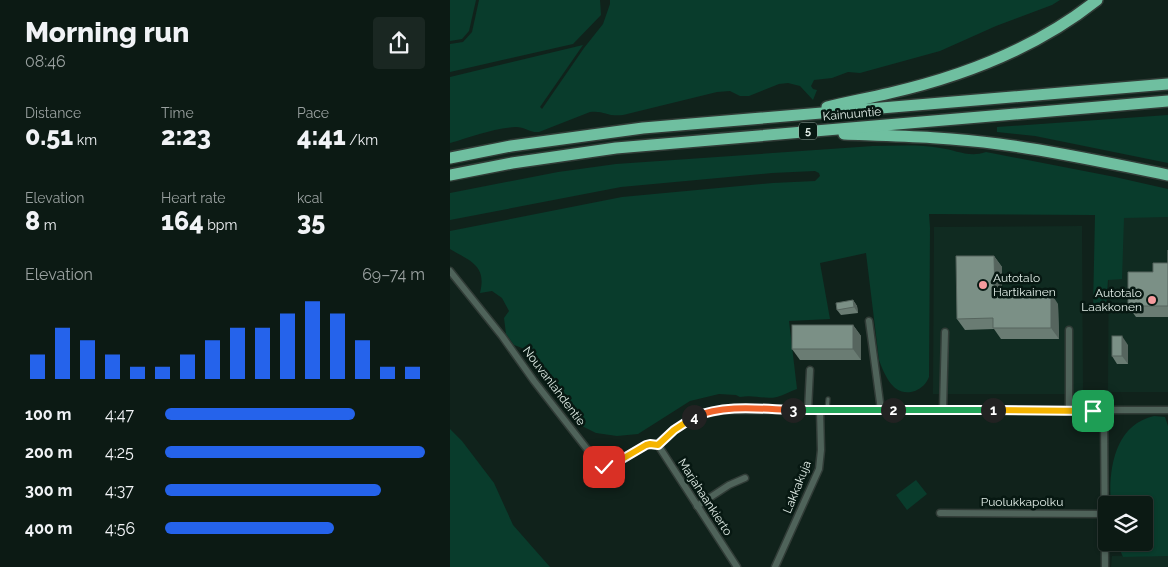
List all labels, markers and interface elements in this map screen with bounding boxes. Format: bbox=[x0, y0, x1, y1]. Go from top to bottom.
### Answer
text: Morning run bbox=[25, 16, 189, 49]
button: share bbox=[373, 17, 425, 69]
text: 08:46 bbox=[25, 52, 66, 71]
street label: Kainuuntie bbox=[822, 104, 882, 124]
text: Distance bbox=[25, 105, 81, 121]
text: Time bbox=[161, 105, 194, 121]
text: Pace bbox=[297, 105, 329, 121]
text: 0.51 bbox=[25, 121, 73, 151]
text: 2:23 bbox=[161, 121, 211, 151]
text: 4:41 bbox=[297, 121, 346, 151]
road number: 5 bbox=[799, 122, 817, 140]
text: km bbox=[73, 132, 97, 148]
text: /km bbox=[346, 132, 378, 148]
text: Elevation bbox=[25, 190, 84, 206]
text: Heart rate bbox=[161, 190, 225, 206]
text: kcal bbox=[297, 190, 323, 206]
text: 8 bbox=[25, 206, 40, 236]
text: 164 bbox=[161, 206, 204, 236]
text: 35 bbox=[297, 206, 325, 236]
text: m bbox=[40, 217, 57, 233]
text: bpm bbox=[204, 217, 237, 233]
text: Elevation bbox=[25, 265, 93, 284]
text: 69–74 m bbox=[362, 265, 425, 284]
place label: Autotalo Hartikainen bbox=[993, 271, 1056, 299]
marker: Autotalo Hartikainen bbox=[977, 279, 989, 291]
place label: Autotalo Laakkonen bbox=[1081, 286, 1142, 314]
marker: Autotalo Laakkonen bbox=[1146, 294, 1158, 306]
street label: Nouvanlahdentie bbox=[520, 344, 588, 428]
pin bbox=[1072, 390, 1114, 432]
icon: arrive bbox=[1079, 397, 1107, 425]
pin: 3 bbox=[780, 398, 806, 422]
pin: 2 bbox=[880, 398, 906, 422]
pin: 1 bbox=[980, 398, 1006, 422]
text: 3 bbox=[790, 402, 797, 418]
text: 2 bbox=[890, 402, 897, 418]
text: 1 bbox=[990, 402, 997, 418]
pin: 4 bbox=[682, 404, 706, 430]
text: 100 m bbox=[25, 405, 71, 424]
text: 4:47 bbox=[105, 405, 134, 424]
text: 4 bbox=[691, 409, 699, 425]
text: 200 m bbox=[25, 443, 72, 462]
text: 4:25 bbox=[105, 443, 134, 462]
pin bbox=[583, 446, 625, 488]
icon: check bbox=[590, 453, 618, 481]
street label: Marjahaankierto bbox=[675, 456, 735, 538]
street label: Lakkakuja bbox=[780, 459, 814, 515]
text: 300 m bbox=[25, 481, 72, 500]
text: 4:37 bbox=[105, 481, 134, 500]
street label: Puolukkapolku bbox=[981, 495, 1063, 509]
map controls bbox=[1098, 496, 1153, 551]
button: layers bbox=[1098, 496, 1153, 551]
text: 400 m bbox=[25, 519, 73, 538]
text: 4:56 bbox=[105, 519, 135, 538]

